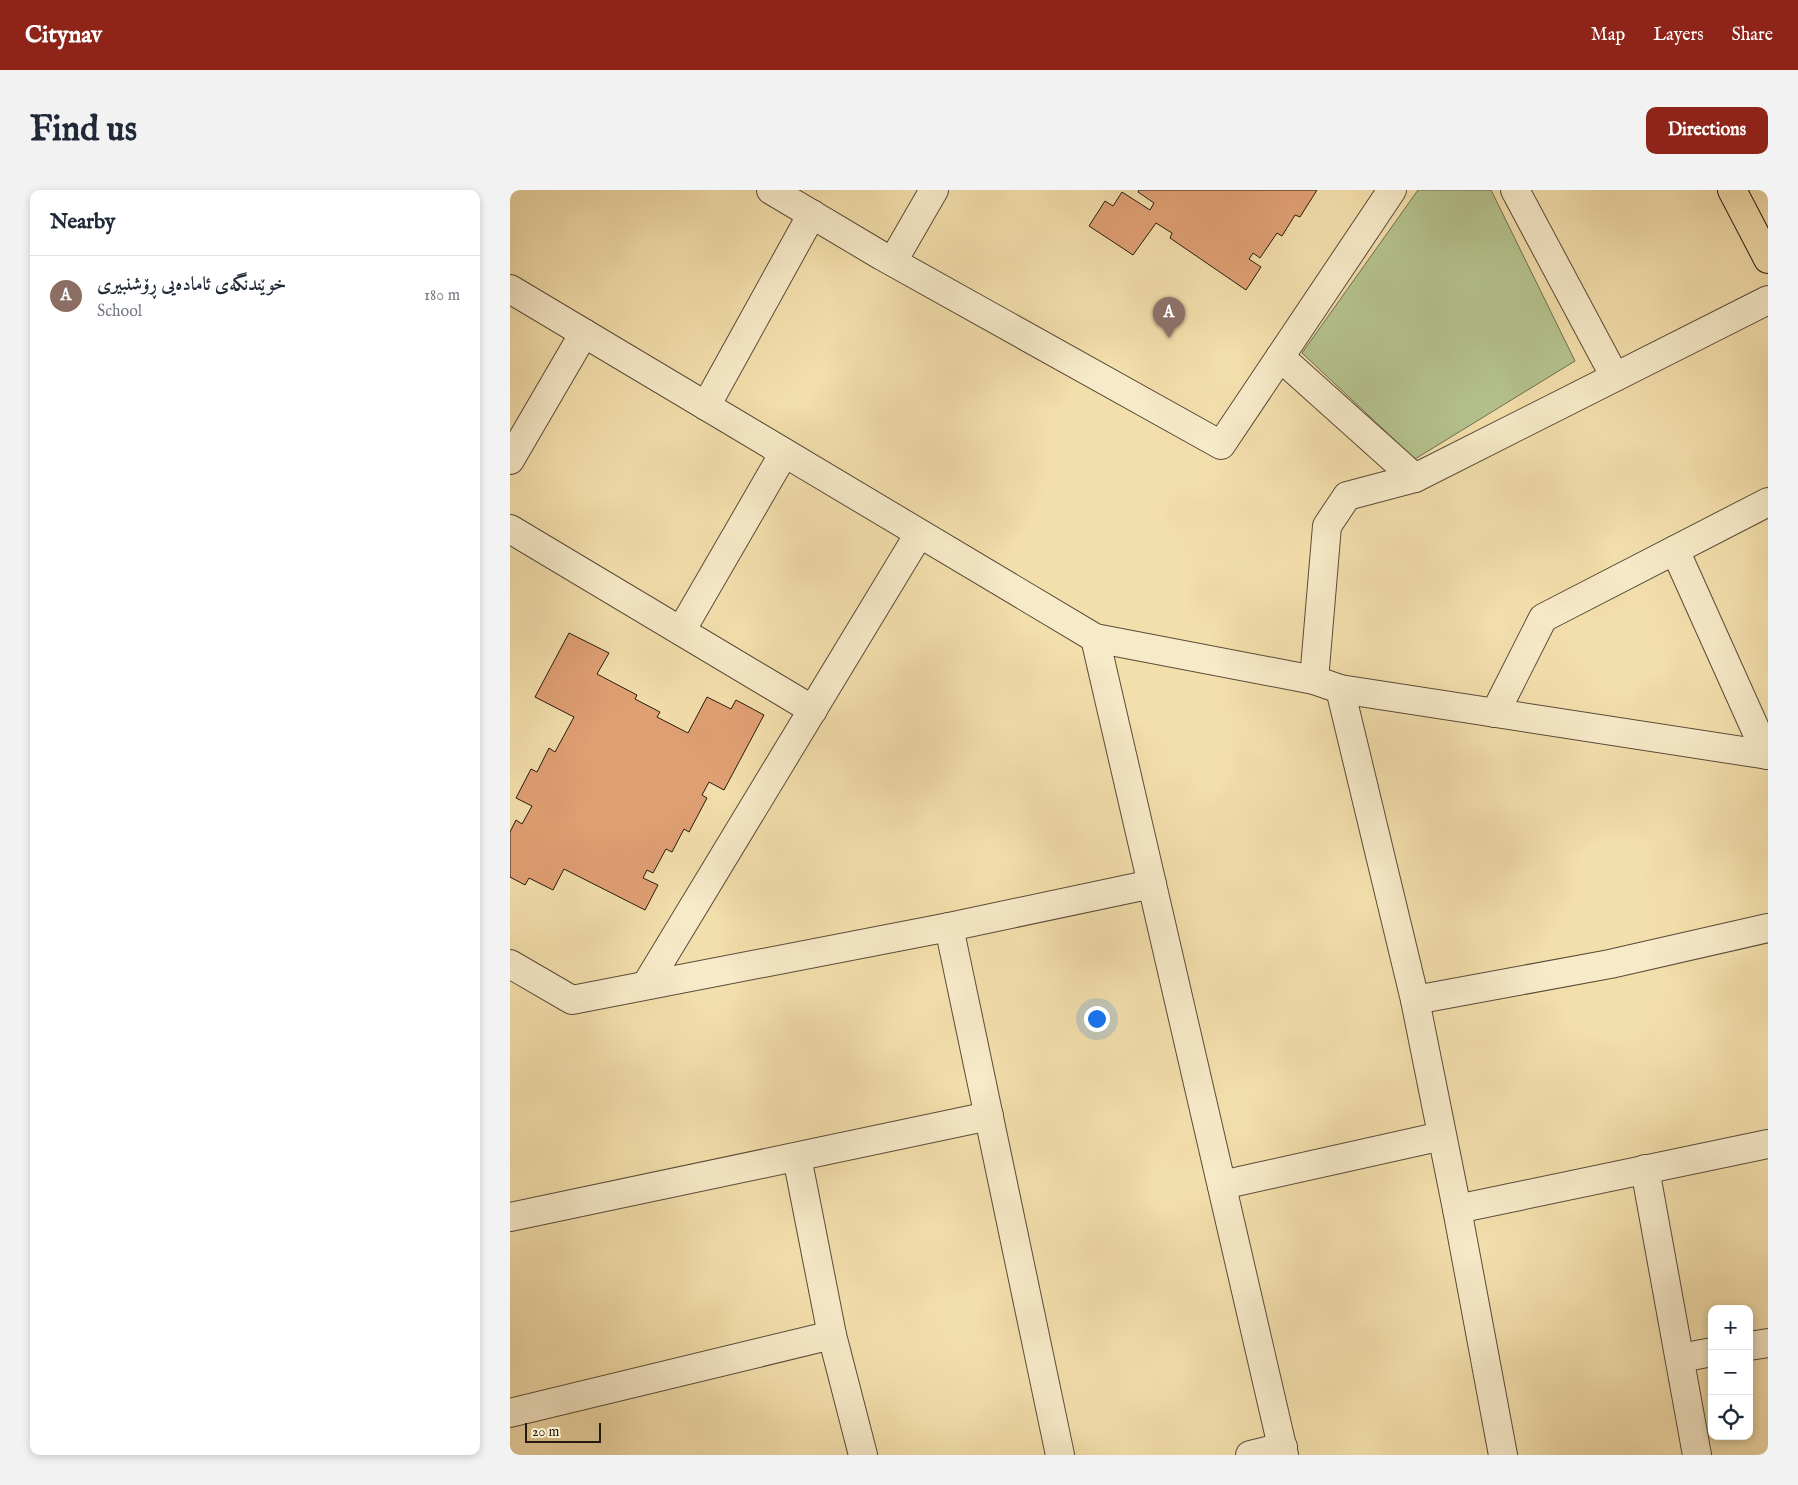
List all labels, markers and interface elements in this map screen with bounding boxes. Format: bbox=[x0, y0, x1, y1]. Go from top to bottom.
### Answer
text: Citynav bbox=[25, 20, 102, 51]
text: Map bbox=[1591, 24, 1625, 47]
text: Layers bbox=[1653, 24, 1704, 47]
text: Share bbox=[1732, 24, 1773, 47]
button: Directions bbox=[1646, 107, 1768, 154]
text: Find us bbox=[30, 108, 137, 153]
text: Nearby bbox=[50, 209, 115, 236]
text: خوێندنگەی ئامادەیی ڕۆشنبیری bbox=[97, 273, 286, 297]
text: A bbox=[61, 286, 71, 306]
text: 180 m bbox=[424, 286, 460, 306]
pin: A bbox=[1153, 297, 1185, 338]
text: School bbox=[97, 302, 142, 322]
your location bbox=[1084, 1006, 1110, 1032]
map controls bbox=[1708, 1305, 1753, 1440]
button: + bbox=[1708, 1305, 1753, 1350]
button: − bbox=[1708, 1350, 1753, 1395]
button: locate bbox=[1708, 1395, 1753, 1440]
scale bar bbox=[525, 1420, 601, 1443]
text: 20 m bbox=[532, 1423, 559, 1441]

